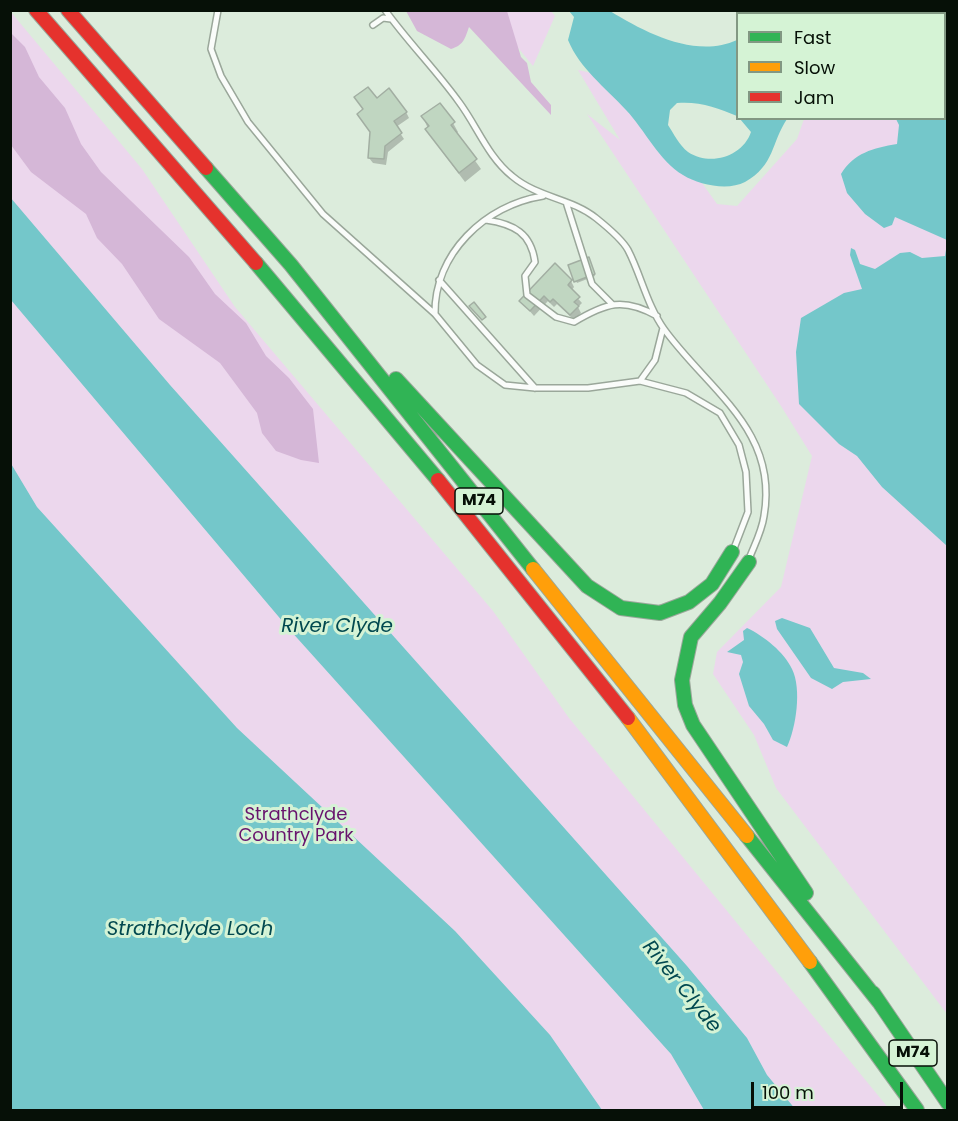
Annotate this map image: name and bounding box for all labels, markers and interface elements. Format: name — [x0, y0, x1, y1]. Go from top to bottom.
legend — [736, 12, 946, 120]
text: Fast — [794, 25, 831, 50]
text: Slow — [794, 55, 835, 80]
text: Jam — [794, 85, 834, 110]
road number: M74 — [455, 488, 503, 514]
water label: River Clyde — [281, 615, 393, 639]
park label: Strathclyde Country Park — [238, 804, 354, 846]
water label: Strathclyde Loch — [107, 918, 273, 942]
water label: River Clyde — [637, 936, 725, 1038]
road number: M74 — [889, 1040, 937, 1066]
scale bar — [754, 1070, 906, 1108]
text: 100 m — [762, 1080, 814, 1105]

